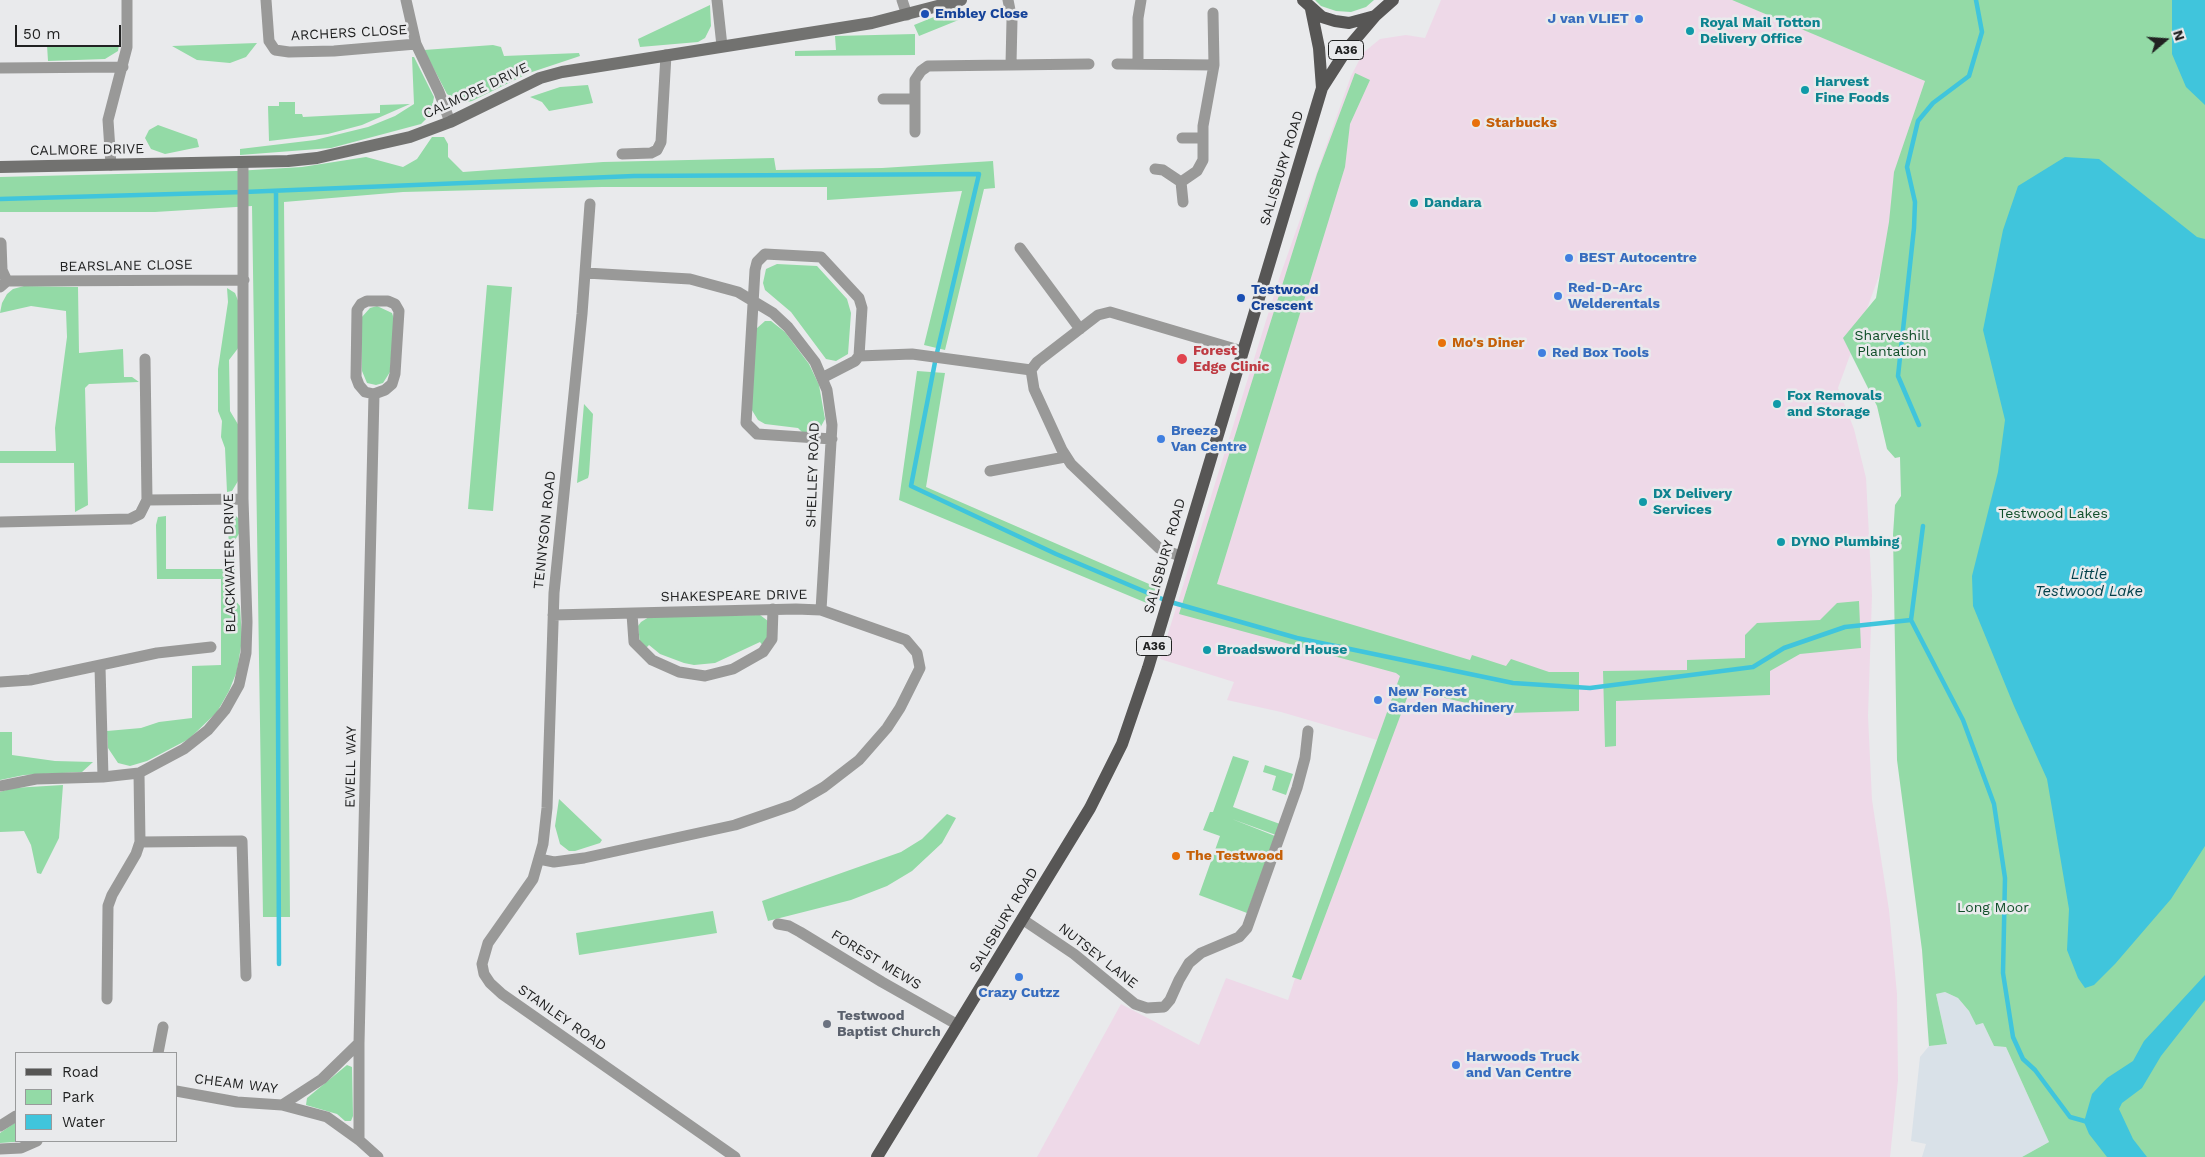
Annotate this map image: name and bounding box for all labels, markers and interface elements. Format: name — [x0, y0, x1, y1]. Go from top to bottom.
place label: Embley Close — [935, 6, 1028, 22]
marker: Embley Close — [919, 8, 931, 20]
place label: J van VLIET — [1547, 11, 1629, 27]
marker: J van VLIET — [1633, 13, 1645, 25]
scale bar — [18, 15, 124, 47]
place label: Royal Mail Totton Delivery Office — [1700, 15, 1820, 48]
north arrow — [2140, 15, 2190, 65]
street label: ARCHERS CLOSE — [290, 22, 408, 44]
text: 50 m — [23, 25, 60, 43]
marker: Royal Mail Totton Delivery Office — [1684, 25, 1696, 37]
text: N — [2170, 28, 2188, 43]
road number: A36 — [1328, 40, 1364, 60]
street label: CALMORE DRIVE — [421, 59, 531, 123]
place label: Harvest Fine Foods — [1815, 74, 1889, 106]
marker: Harvest Fine Foods — [1799, 84, 1811, 96]
street label: SALISBURY ROAD — [1257, 109, 1307, 227]
place label: Starbucks — [1486, 115, 1557, 131]
marker: Starbucks — [1470, 117, 1482, 129]
street label: CALMORE DRIVE — [30, 141, 144, 159]
place label: Dandara — [1424, 195, 1482, 211]
marker: Dandara — [1408, 197, 1420, 209]
place label: BEST Autocentre — [1579, 250, 1697, 266]
marker: BEST Autocentre — [1563, 252, 1575, 264]
street label: BEARSLANE CLOSE — [59, 256, 193, 276]
place label: Red-D-Arc Welderentals — [1568, 280, 1660, 312]
place label: Testwood Crescent — [1251, 282, 1319, 314]
marker: Red-D-Arc Welderentals — [1552, 290, 1564, 302]
marker: Testwood Crescent — [1235, 292, 1247, 304]
park label: Sharveshill Plantation — [1855, 328, 1929, 361]
place label: Mo's Diner — [1452, 335, 1525, 351]
marker: Mo's Diner — [1436, 337, 1448, 349]
place label: Forest Edge Clinic — [1193, 343, 1269, 376]
place label: Red Box Tools — [1552, 345, 1649, 361]
marker: Red Box Tools — [1536, 347, 1548, 359]
marker: Forest Edge Clinic — [1175, 352, 1189, 366]
place label: Fox Removals and Storage — [1787, 388, 1882, 421]
marker: Fox Removals and Storage — [1771, 398, 1783, 410]
street label: SHELLEY ROAD — [803, 422, 823, 528]
place label: Breeze Van Centre — [1171, 423, 1247, 456]
marker: Breeze Van Centre — [1155, 433, 1167, 445]
street label: TENNYSON ROAD — [530, 470, 560, 590]
place label: DX Delivery Services — [1653, 486, 1732, 518]
street label: BLACKWATER DRIVE — [220, 493, 240, 633]
street label: SALISBURY ROAD — [1141, 496, 1189, 616]
marker: DX Delivery Services — [1637, 496, 1649, 508]
park label: Testwood Lakes — [1998, 506, 2108, 522]
place label: DYNO Plumbing — [1791, 534, 1899, 550]
marker: DYNO Plumbing — [1775, 536, 1787, 548]
water label: Little Testwood Lake — [2035, 566, 2143, 601]
street label: SHAKESPEARE DRIVE — [660, 586, 808, 606]
road number: A36 — [1136, 636, 1172, 656]
place label: Broadsword House — [1217, 642, 1347, 658]
marker: Broadsword House — [1201, 644, 1213, 656]
place label: New Forest Garden Machinery — [1388, 684, 1514, 716]
marker: New Forest Garden Machinery — [1372, 694, 1384, 706]
street label: EWELL WAY — [342, 726, 360, 808]
place label: The Testwood — [1186, 848, 1283, 864]
marker: The Testwood — [1170, 850, 1182, 862]
street label: SALISBURY ROAD — [966, 865, 1042, 975]
park label: Long Moor — [1957, 900, 2029, 916]
street label: NUTSEY LANE — [1055, 920, 1141, 992]
street label: FOREST MEWS — [828, 927, 924, 993]
marker: Crazy Cutzz — [1013, 971, 1025, 983]
street label: STANLEY ROAD — [515, 981, 609, 1055]
place label: Crazy Cutzz — [978, 985, 1060, 1001]
place label: Testwood Baptist Church — [837, 1008, 941, 1040]
marker: Testwood Baptist Church — [821, 1018, 833, 1030]
place label: Harwoods Truck and Van Centre — [1466, 1049, 1579, 1082]
legend — [15, 1052, 178, 1142]
marker: Harwoods Truck and Van Centre — [1450, 1059, 1462, 1071]
text: Road — [62, 1063, 99, 1081]
street label: CHEAM WAY — [193, 1071, 279, 1097]
text: Park — [62, 1088, 94, 1106]
text: Water — [62, 1113, 105, 1131]

